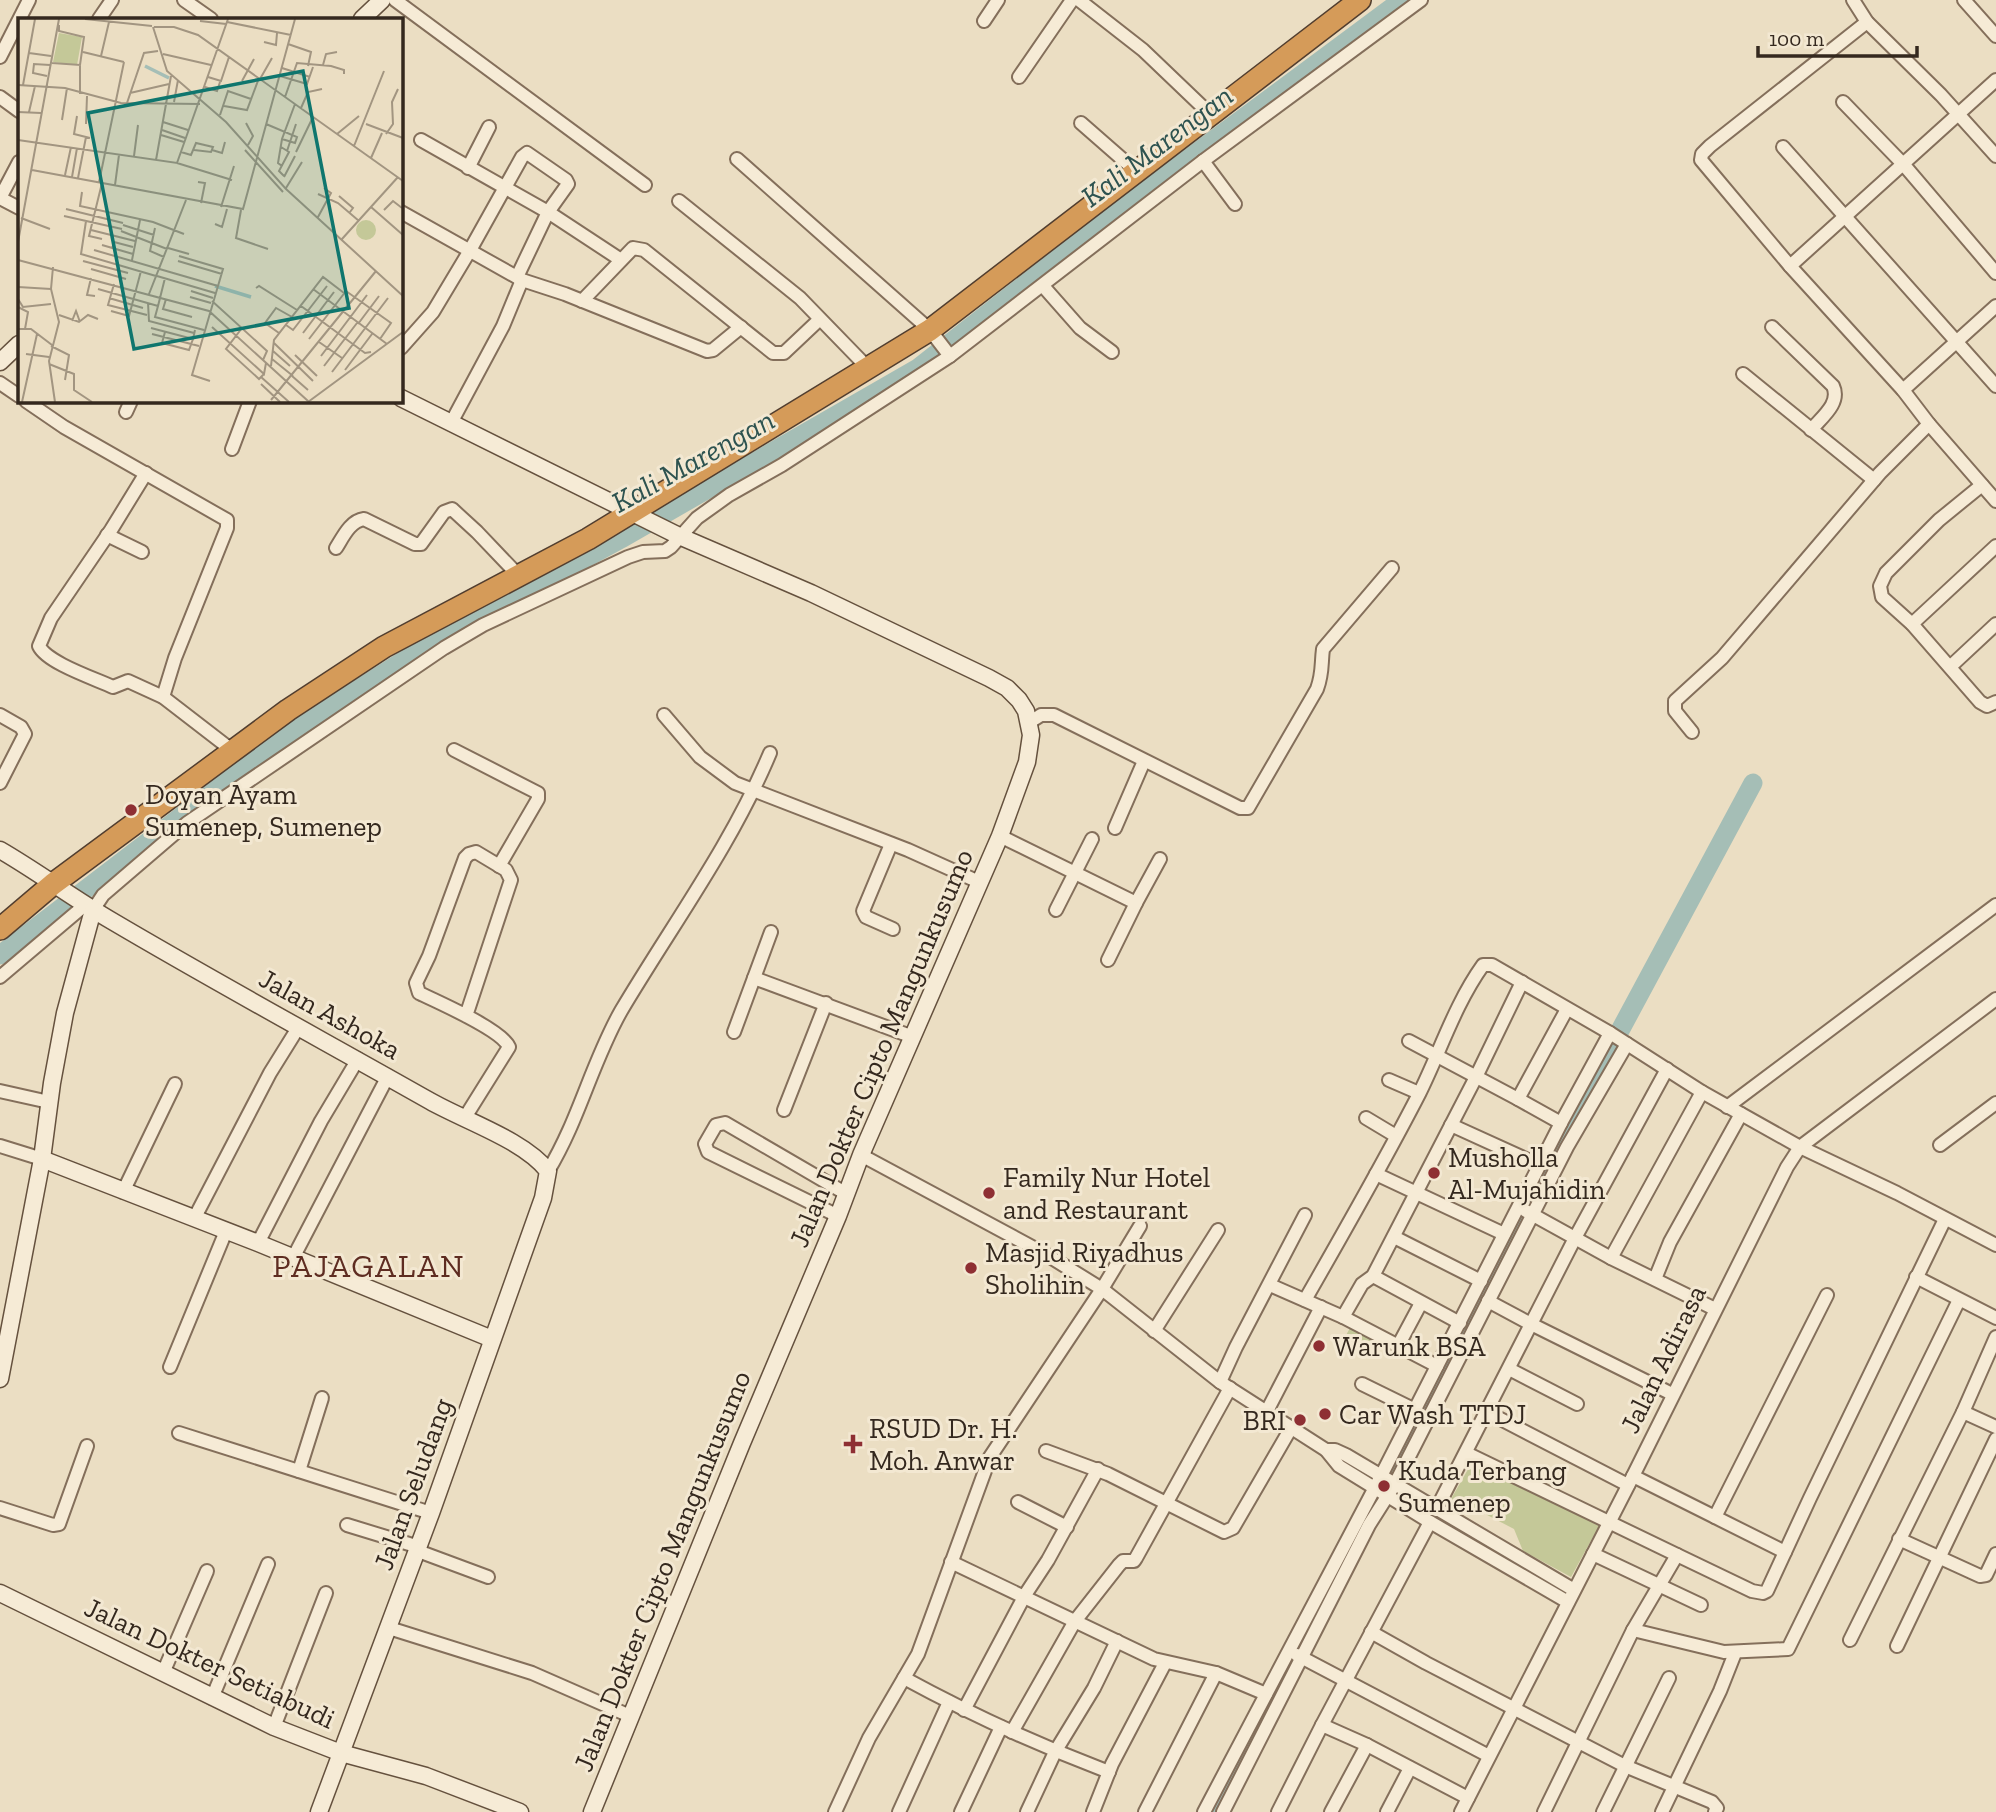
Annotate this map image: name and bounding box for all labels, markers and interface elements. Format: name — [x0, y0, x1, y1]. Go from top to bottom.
scale bar — [1758, 14, 1917, 58]
inset map — [18, 18, 402, 402]
text: 100 m — [1769, 26, 1824, 51]
water label: Kali Marengan — [1074, 77, 1240, 215]
water label: Kali Marengan — [606, 402, 780, 520]
place label: Doyan Ayam Sumenep, Sumenep — [145, 778, 382, 843]
marker: Doyan Ayam Sumenep, Sumenep — [123, 802, 139, 818]
street label: Jalan Dokter Cipto Mangunkusumo — [782, 844, 980, 1252]
street label: Jalan Ashoka — [254, 962, 407, 1067]
place label: Musholla Al-Mujahidin — [1448, 1141, 1605, 1206]
place label: Family Nur Hotel and Restaurant — [1003, 1161, 1210, 1226]
marker: Musholla Al-Mujahidin — [1426, 1165, 1442, 1181]
marker: Family Nur Hotel and Restaurant — [981, 1185, 997, 1201]
place label: Masjid Riyadhus Sholihin — [985, 1236, 1183, 1301]
district label: PAJAGALAN — [272, 1247, 466, 1285]
marker: Masjid Riyadhus Sholihin — [963, 1260, 979, 1276]
street label: Jalan Adirasa — [1613, 1279, 1713, 1438]
place label: Warunk BSA — [1333, 1330, 1486, 1363]
marker: Warunk BSA — [1311, 1338, 1327, 1354]
street label: Jalan Dokter Cipto Mangunkusumo — [566, 1366, 758, 1776]
street label: Jalan Seludang — [367, 1394, 459, 1574]
place label: Car Wash TTDJ — [1339, 1398, 1526, 1431]
place label: BRI — [1243, 1404, 1286, 1437]
marker: Car Wash TTDJ — [1317, 1406, 1333, 1422]
place label: RSUD Dr. H. Moh. Anwar — [869, 1412, 1017, 1477]
marker: BRI — [1292, 1412, 1308, 1428]
marker: RSUD Dr. H. Moh. Anwar — [843, 1434, 863, 1454]
place label: Kuda Terbang Sumenep — [1398, 1454, 1567, 1519]
marker: Kuda Terbang Sumenep — [1376, 1478, 1392, 1494]
street label: Jalan Dokter Setiabudi — [80, 1590, 341, 1736]

